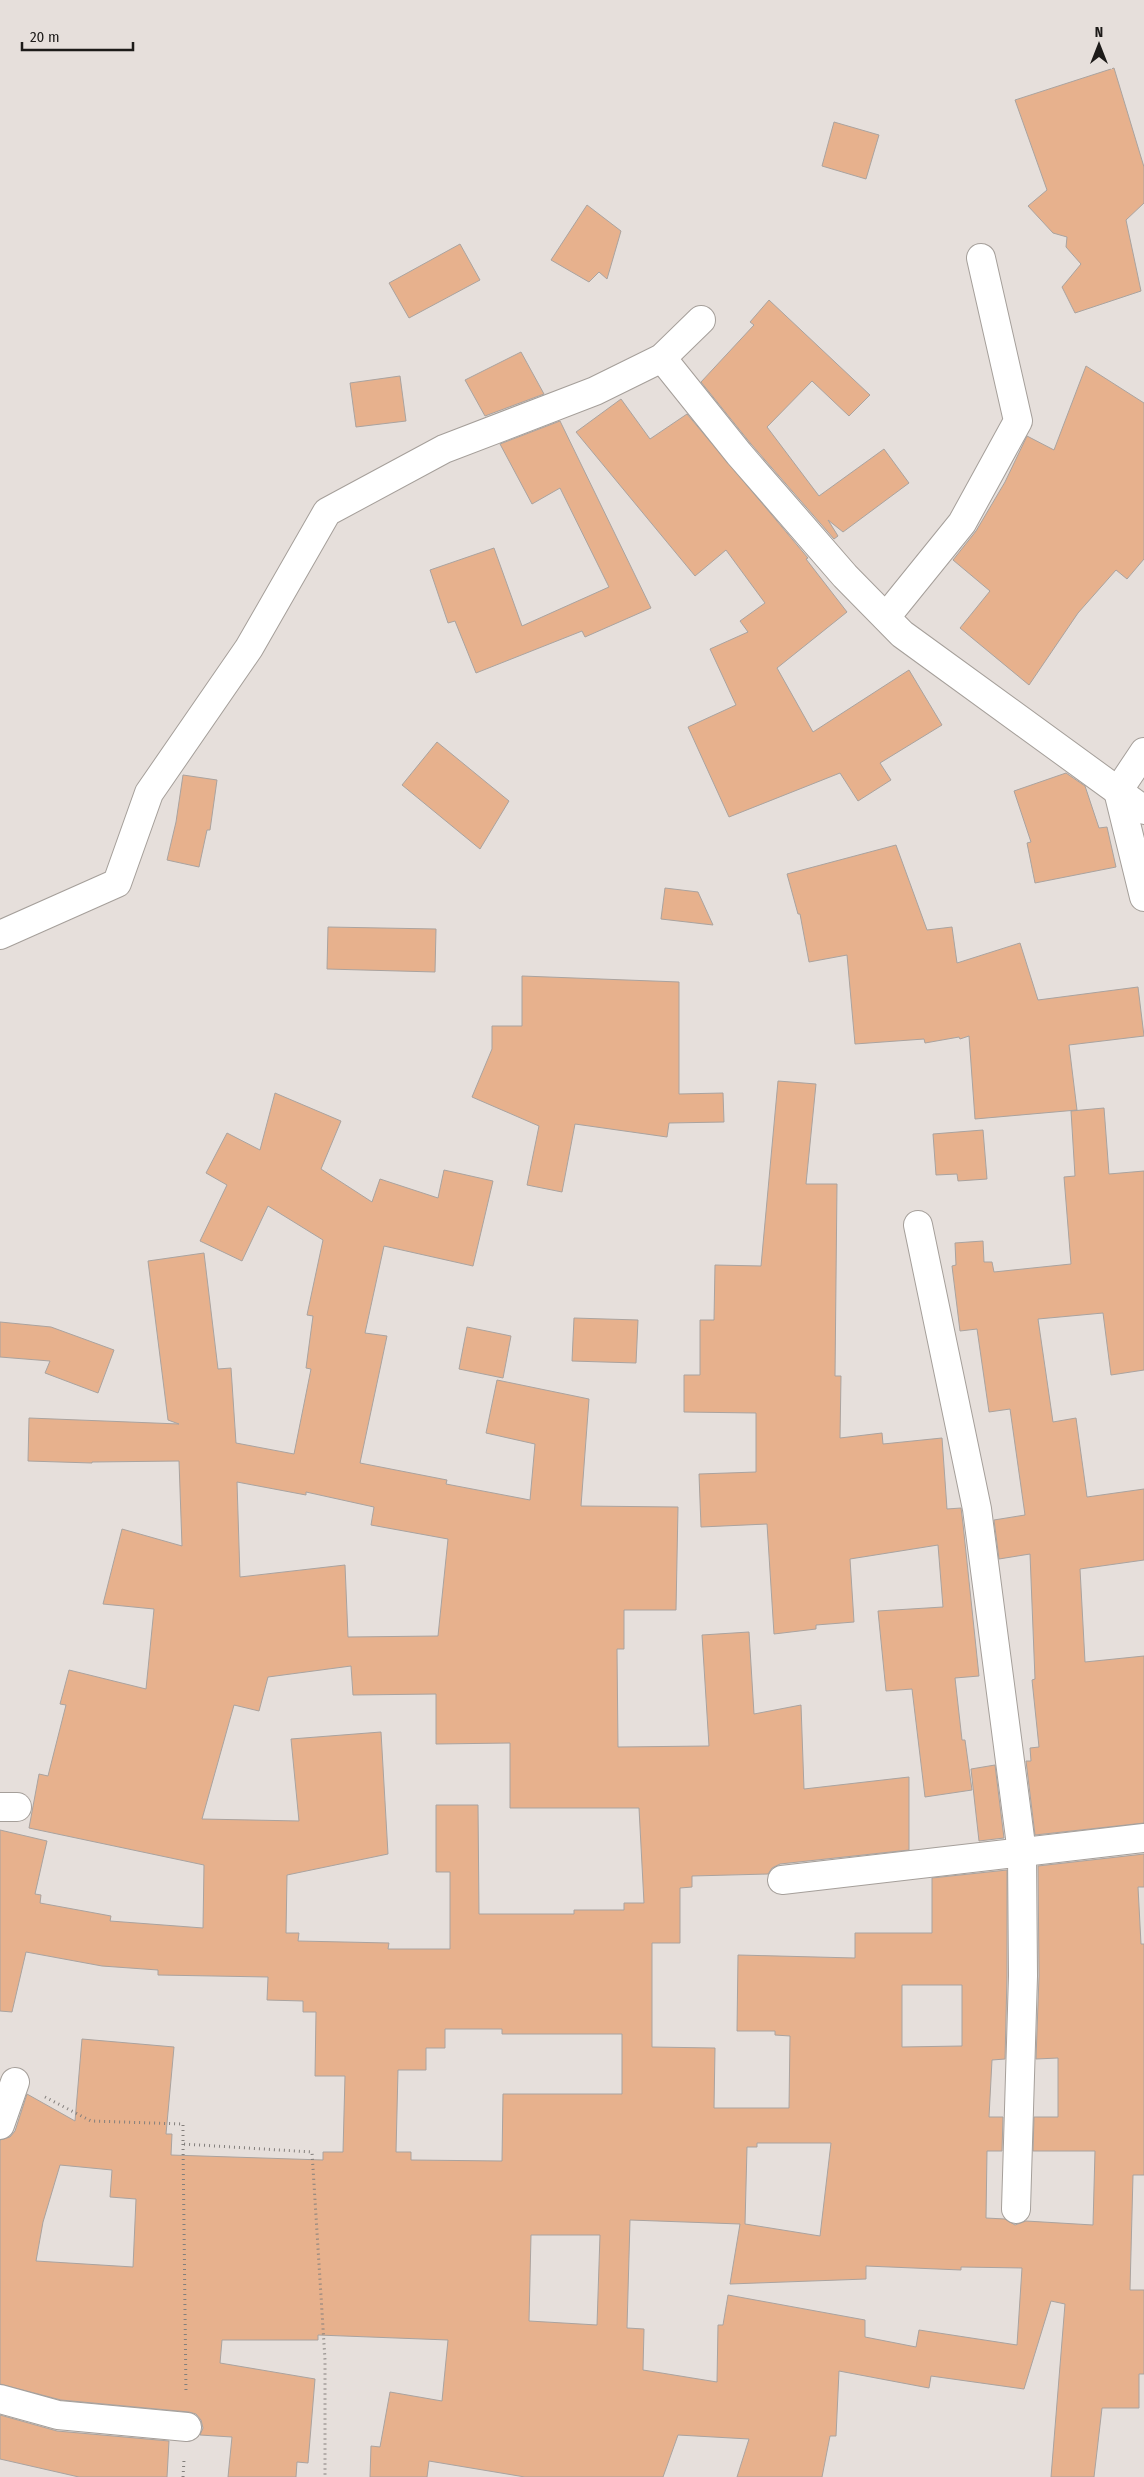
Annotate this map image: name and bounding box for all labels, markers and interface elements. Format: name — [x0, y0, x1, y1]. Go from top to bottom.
scale bar — [22, 20, 134, 52]
north arrow — [1074, 20, 1124, 70]
text: N — [1095, 24, 1103, 41]
text: 20 m — [30, 28, 60, 46]

